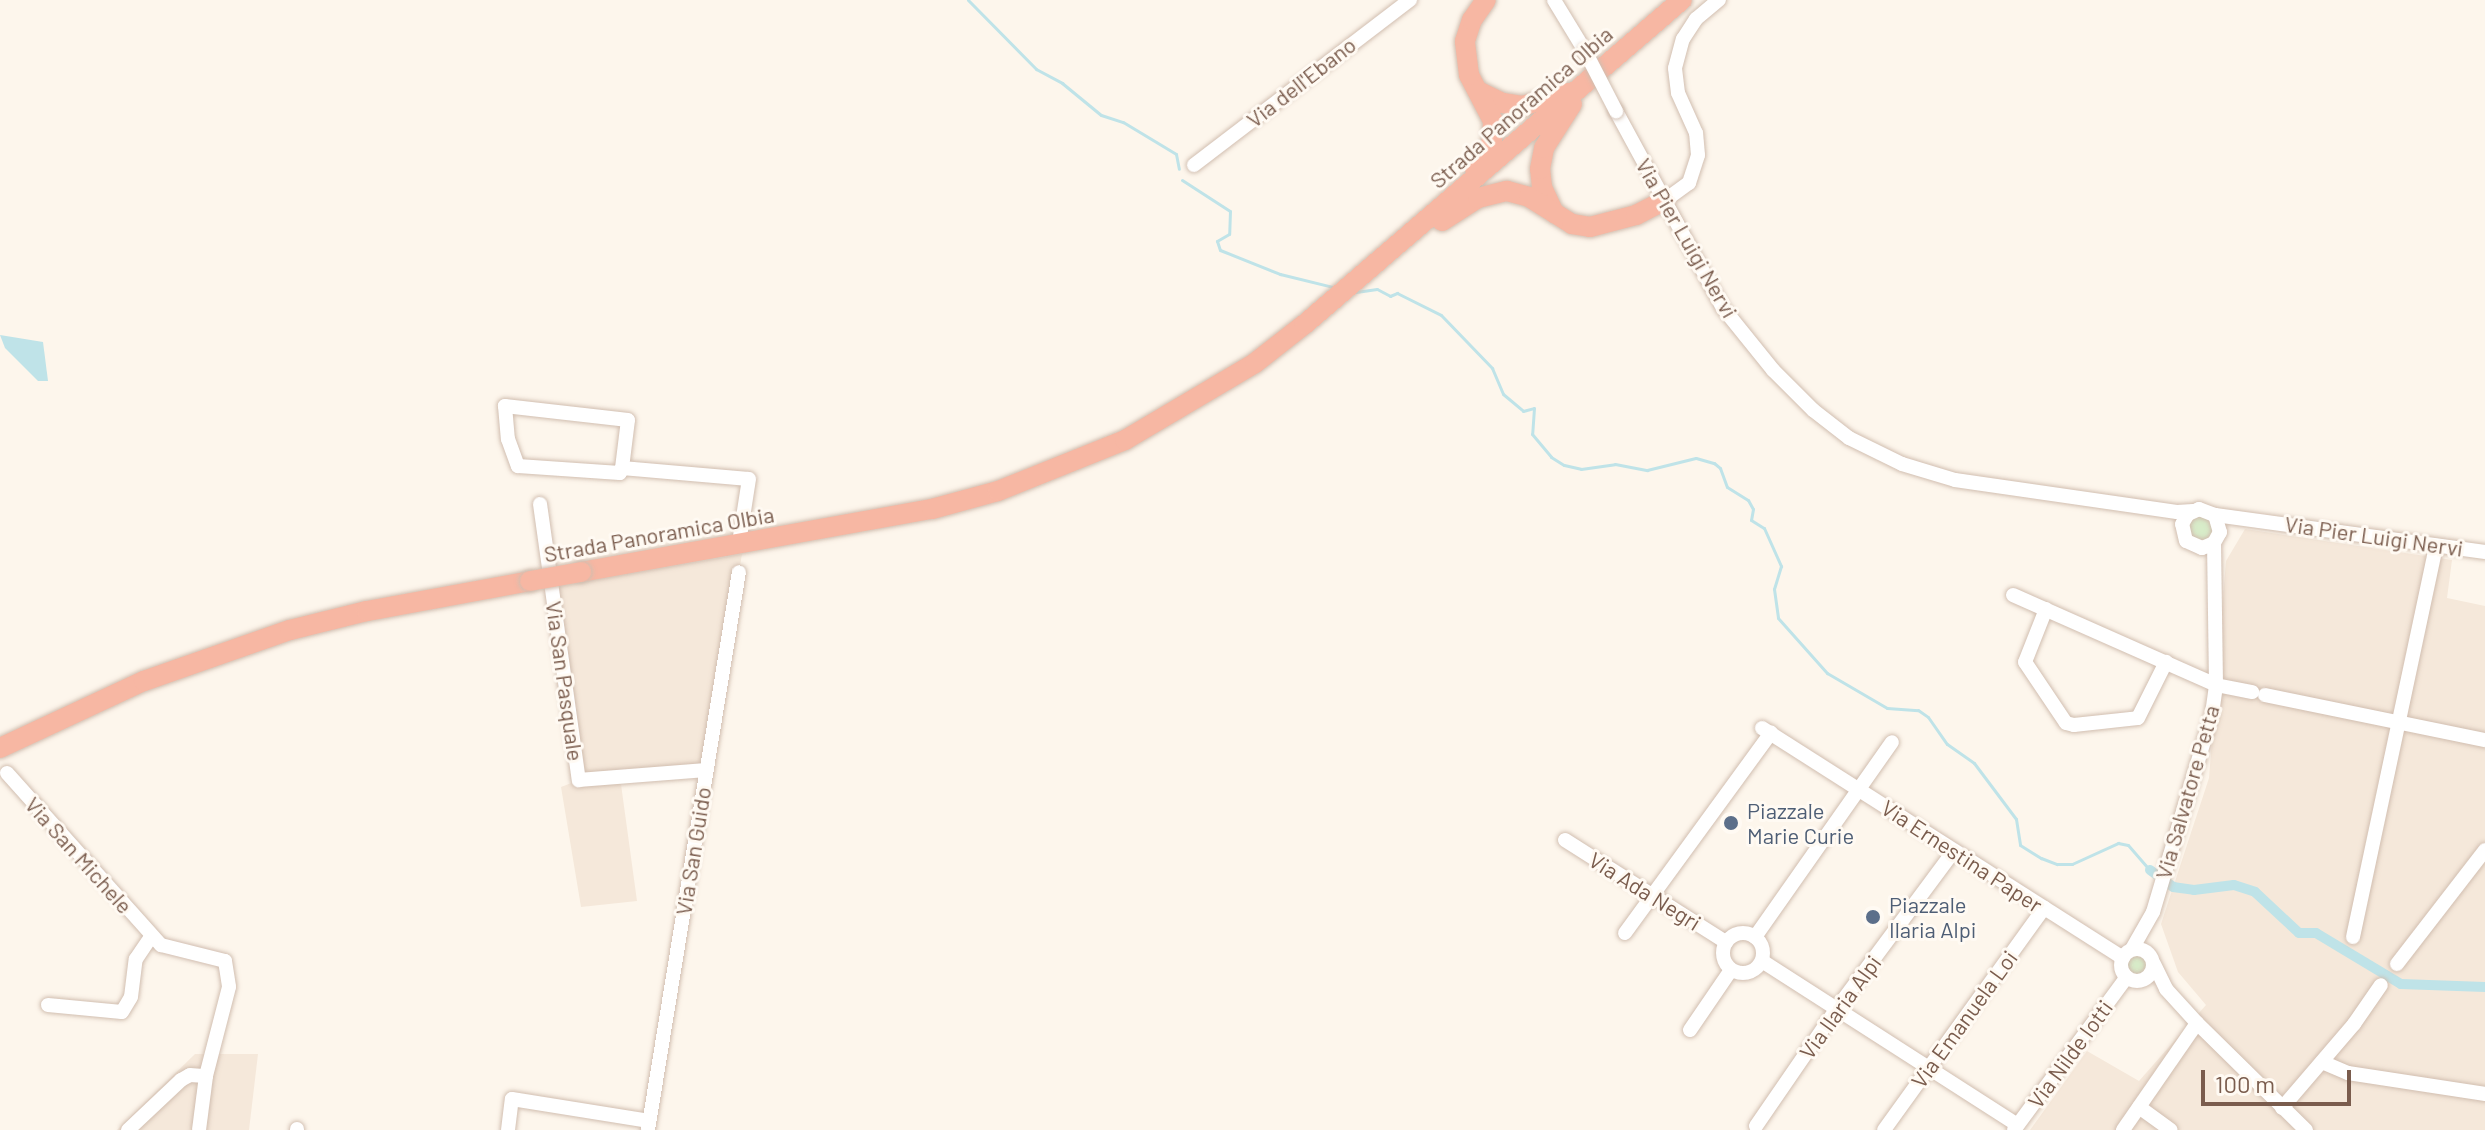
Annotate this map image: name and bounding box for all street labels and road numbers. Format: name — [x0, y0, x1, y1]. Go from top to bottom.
street label: Strada Panoramica Olbia — [1424, 20, 1618, 194]
street label: Via dell'Ebano — [1241, 31, 1361, 133]
street label: Via Pier Luigi Nervi — [1631, 153, 1743, 323]
street label: Strada Panoramica Olbia — [542, 501, 776, 567]
street label: Via Pier Luigi Nervi — [2283, 510, 2465, 562]
street label: Via San Pasquale — [541, 599, 589, 763]
street label: Via Salvatore Petta — [2150, 702, 2224, 882]
street label: Via San Guido — [670, 785, 716, 917]
street label: Via San Michele — [20, 791, 138, 919]
street label: Via Ernestina Paper — [1877, 794, 2047, 918]
street label: Via Ada Negri — [1584, 846, 1706, 936]
street label: Via Emanuela Loi — [1905, 945, 2023, 1093]
street label: Via Ilaria Alpi — [1794, 950, 1886, 1064]
street label: Via Nilde Iotti — [2022, 995, 2118, 1113]

